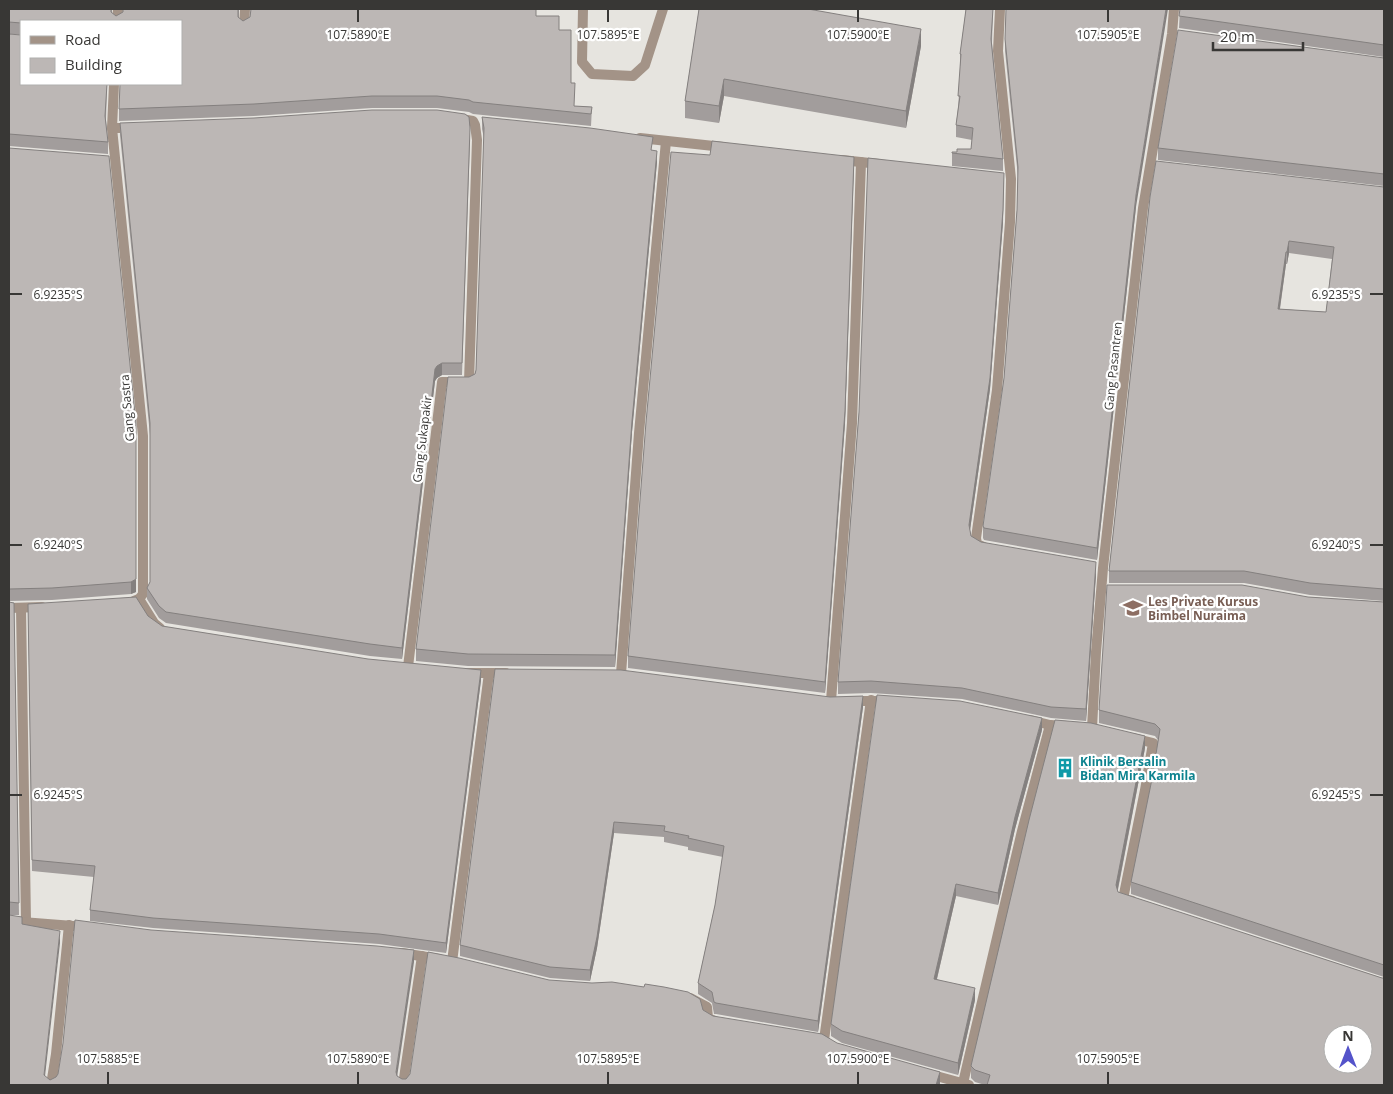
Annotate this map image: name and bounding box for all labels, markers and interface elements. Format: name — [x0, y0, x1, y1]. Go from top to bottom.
legend — [20, 20, 182, 85]
scale bar — [1213, 20, 1303, 52]
text: 107.5890°E — [327, 26, 390, 43]
text: 107.5895°E — [577, 26, 640, 43]
text: 107.5900°E — [827, 26, 890, 43]
text: 107.5905°E — [1077, 26, 1140, 43]
text: 20 m — [1220, 26, 1255, 46]
text: Road — [65, 29, 101, 49]
text: Building — [65, 54, 122, 74]
text: 6.9235°S — [33, 286, 83, 303]
text: 6.9235°S — [1311, 286, 1361, 303]
street label: Gang Pasantren — [1100, 321, 1126, 411]
street label: Gang Sastra — [116, 374, 138, 442]
street label: Gang Sukapakir — [408, 394, 436, 483]
text: 6.9240°S — [33, 536, 83, 553]
text: 6.9240°S — [1311, 536, 1361, 553]
place label: Les Private Kursus Bimbel Nuraima — [1148, 593, 1258, 624]
school or university icon: Les Private Kursus Bimbel Nuraima — [1122, 597, 1144, 619]
place label: Klinik Bersalin Bidan Mira Karmila — [1080, 753, 1195, 784]
building icon: Klinik Bersalin Bidan Mira Karmila — [1054, 757, 1076, 779]
text: 6.9245°S — [33, 786, 83, 803]
text: 6.9245°S — [1311, 786, 1361, 803]
north arrow — [1323, 1024, 1373, 1074]
text: N — [1342, 1026, 1354, 1045]
text: 107.5885°E — [77, 1050, 140, 1067]
text: 107.5890°E — [327, 1050, 390, 1067]
text: 107.5895°E — [577, 1050, 640, 1067]
text: 107.5900°E — [827, 1050, 890, 1067]
text: 107.5905°E — [1077, 1050, 1140, 1067]

